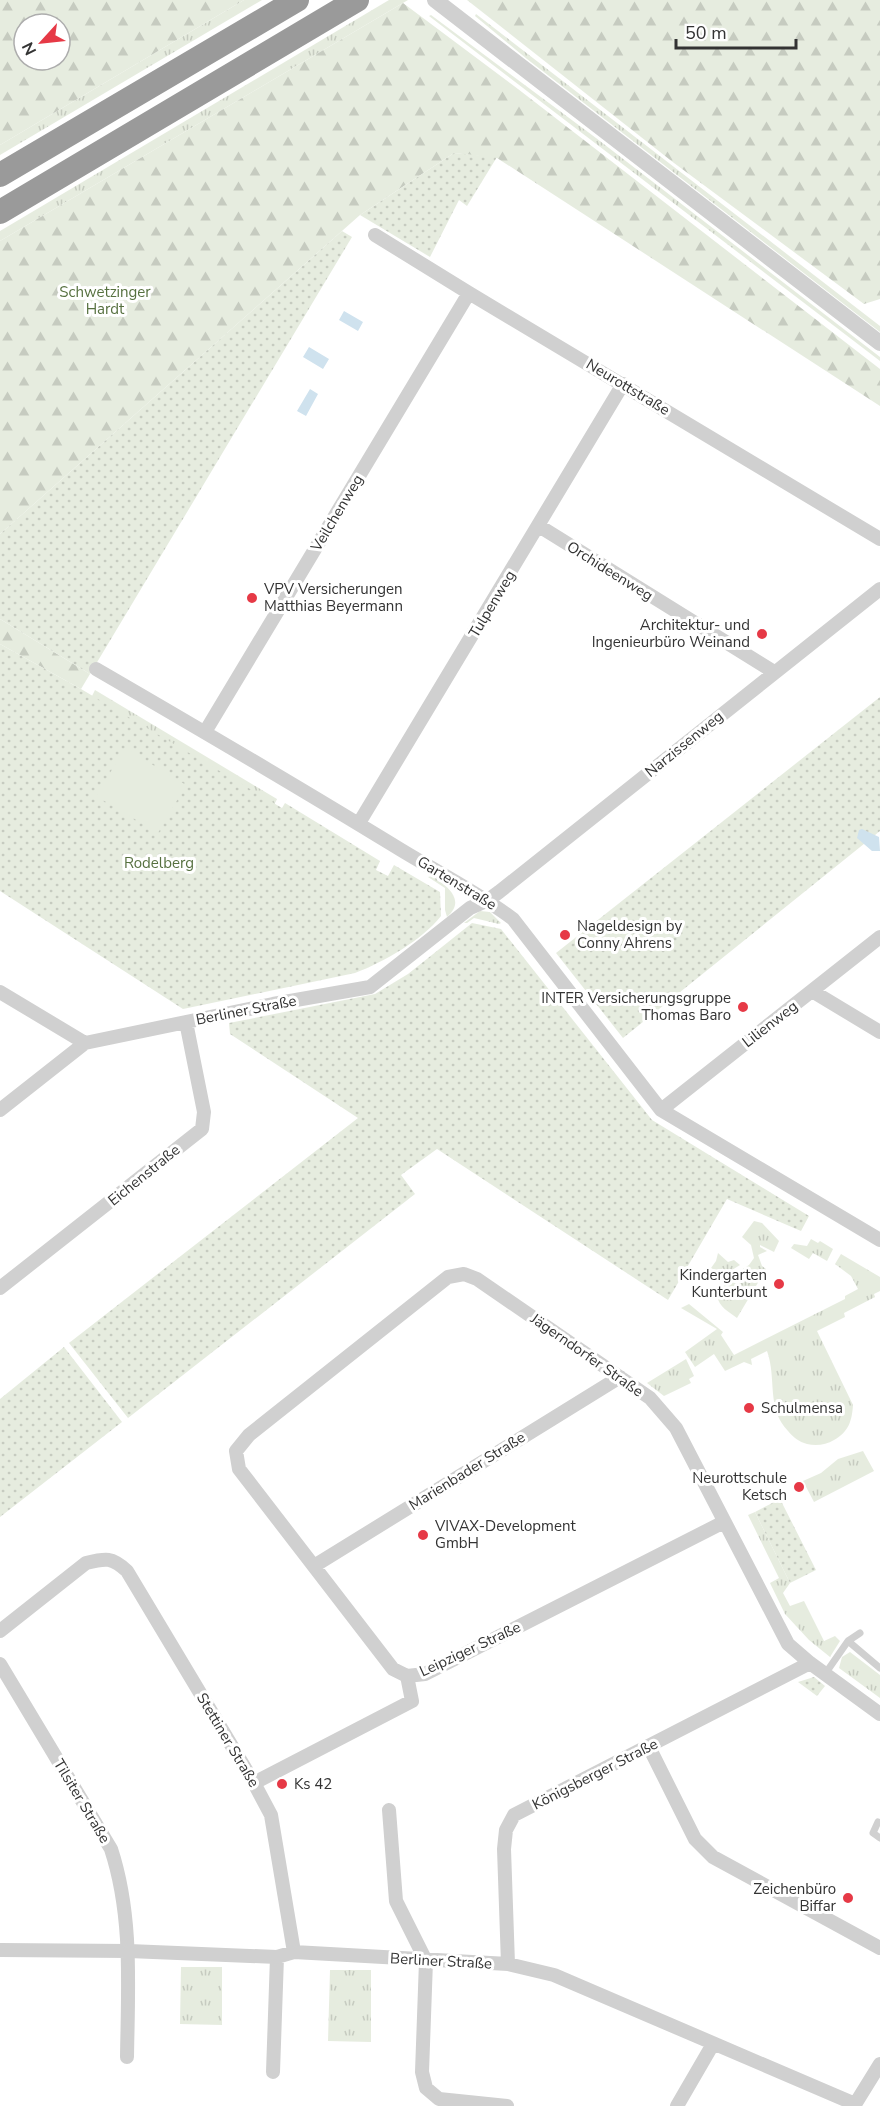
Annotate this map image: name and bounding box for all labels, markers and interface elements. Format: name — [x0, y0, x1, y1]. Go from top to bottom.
north arrow — [12, 12, 72, 72]
scale bar — [676, 12, 796, 50]
text: 50 m — [685, 21, 727, 45]
text: N — [17, 38, 42, 59]
park label: Schwetzinger Hardt — [59, 282, 151, 319]
street label: Neurottstraße — [582, 354, 674, 420]
street label: Veilchenweg — [306, 471, 368, 556]
street label: Orchideenweg — [563, 537, 657, 605]
street label: Tulpenweg — [464, 567, 520, 641]
place label: VPV Versicherungen Matthias Beyermann — [263, 579, 403, 616]
marker: VPV Versicherungen Matthias Beyermann — [245, 591, 259, 605]
place label: Architektur- und Ingenieurbüro Weinand — [592, 615, 750, 652]
marker: Architektur- und Ingenieurbüro Weinand — [755, 627, 769, 641]
street label: Narzissenweg — [641, 706, 727, 782]
street label: Gartenstraße — [414, 851, 500, 915]
park label: Rodelberg — [124, 853, 194, 873]
place label: Nageldesign by Conny Ahrens — [577, 916, 682, 953]
marker: Nageldesign by Conny Ahrens — [558, 928, 572, 942]
place label: INTER Versicherungsgruppe Thomas Baro — [541, 988, 731, 1025]
street label: Berliner Straße — [194, 990, 298, 1030]
street label: Lilienweg — [738, 996, 802, 1052]
marker: INTER Versicherungsgruppe Thomas Baro — [736, 1000, 750, 1014]
street label: Eichenstraße — [104, 1140, 184, 1210]
place label: Kindergarten Kunterbunt — [679, 1265, 768, 1302]
marker: Kindergarten Kunterbunt — [772, 1277, 786, 1291]
street label: Jägerndorfer Straße — [526, 1308, 647, 1401]
place label: Schulmensa — [761, 1398, 843, 1418]
marker: Schulmensa — [742, 1401, 756, 1415]
street label: Marienbader Straße — [405, 1427, 529, 1515]
place label: Neurottschule Ketsch — [692, 1468, 787, 1505]
marker: Neurottschule Ketsch — [792, 1480, 806, 1494]
place label: VIVAX-Development GmbH — [434, 1516, 576, 1553]
marker: VIVAX-Development GmbH — [416, 1528, 430, 1542]
street label: Leipziger Straße — [416, 1617, 524, 1681]
street label: Stettiner Straße — [192, 1689, 264, 1791]
street label: Königsberger Straße — [529, 1734, 661, 1814]
street label: Tilsiter Straße — [49, 1755, 115, 1847]
place label: Ks 42 — [294, 1774, 332, 1794]
marker: Ks 42 — [275, 1777, 289, 1791]
place label: Zeichenbüro Biffar — [753, 1879, 837, 1916]
marker: Zeichenbüro Biffar — [841, 1891, 855, 1905]
street label: Berliner Straße — [390, 1948, 492, 1974]

